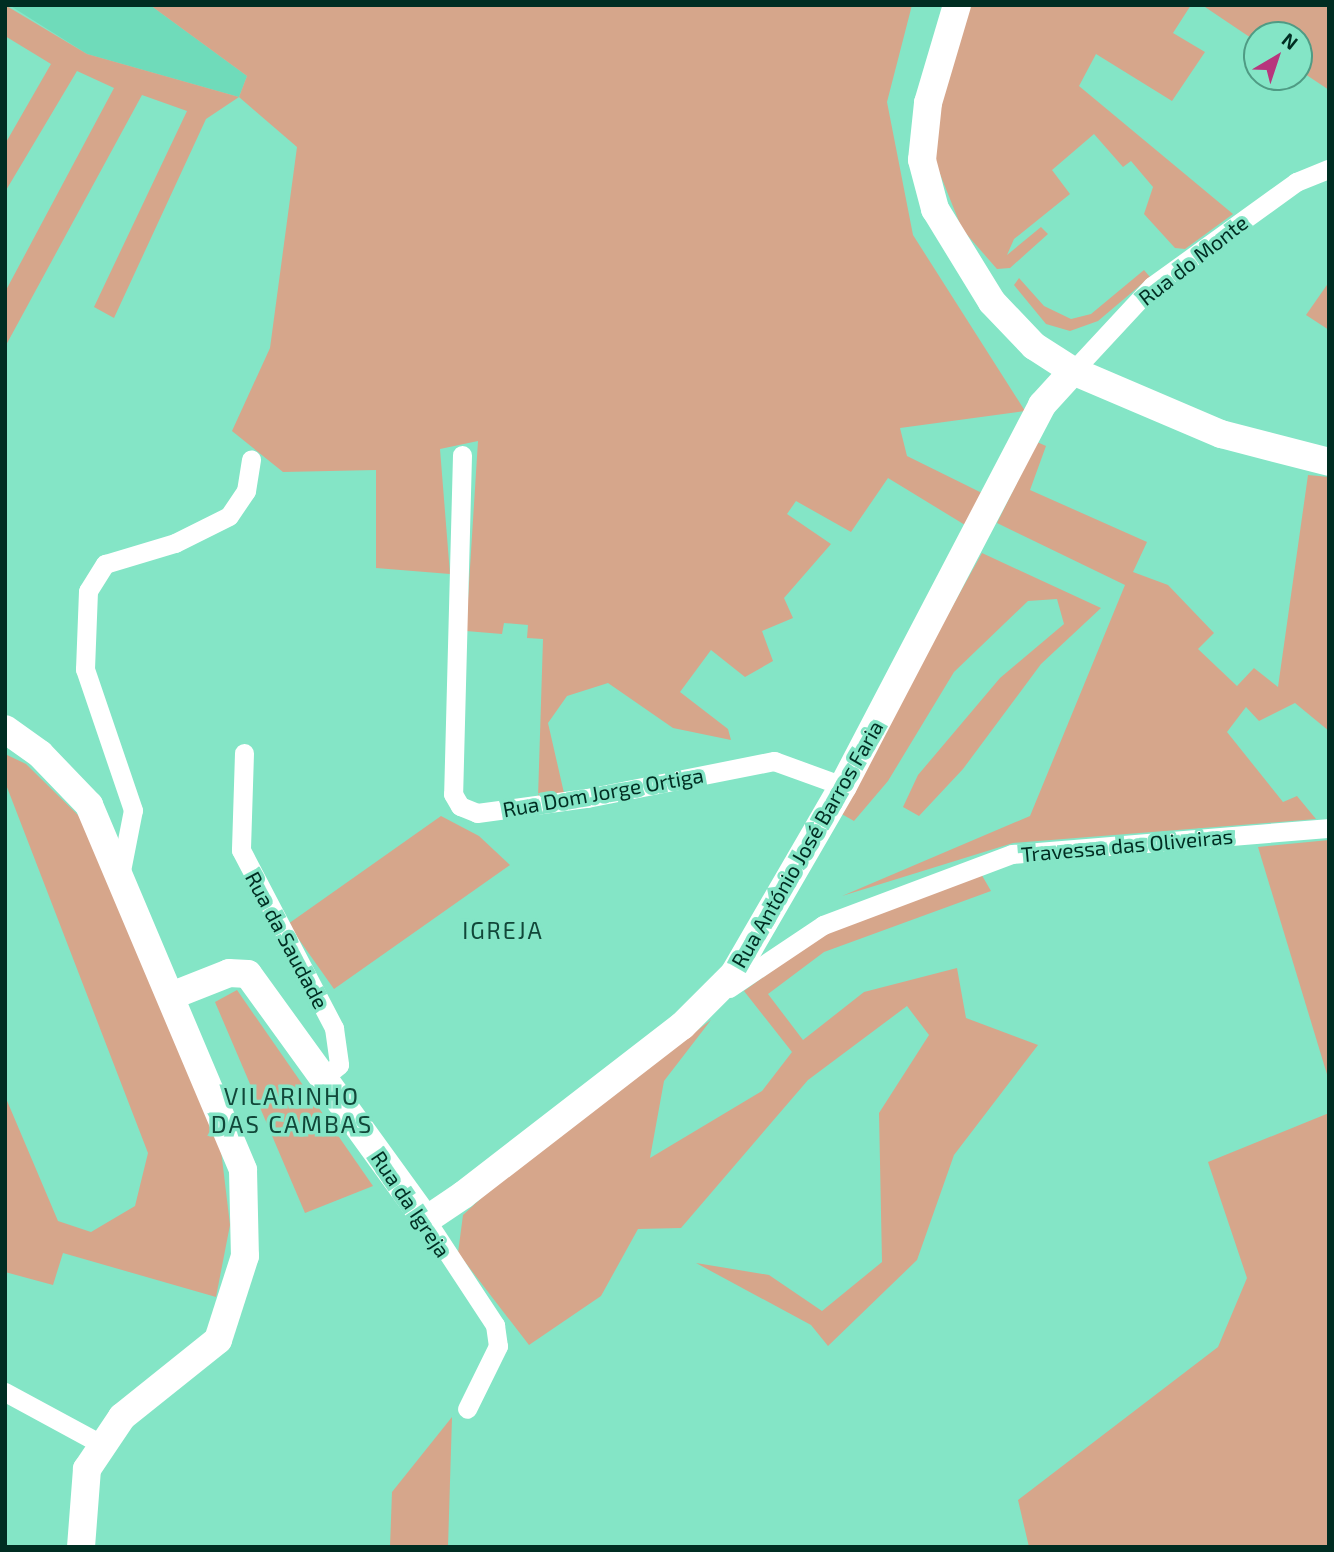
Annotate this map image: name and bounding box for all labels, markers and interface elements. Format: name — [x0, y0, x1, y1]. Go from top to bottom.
north arrow — [1243, 21, 1313, 91]
text: N — [1278, 28, 1303, 54]
street label: Rua do Monte — [1133, 210, 1253, 310]
street label: Rua António José Barros Faria — [726, 716, 888, 972]
street label: Rua Dom Jorge Ortiga — [500, 762, 706, 822]
street label: Travessa das Oliveiras — [1020, 823, 1234, 867]
street label: Rua da Saudade — [240, 867, 334, 1013]
district label: IGREJA — [463, 916, 543, 944]
district label: VILARINHO DAS CAMBAS — [212, 1082, 372, 1138]
street label: Rua da Igreja — [366, 1146, 456, 1262]

